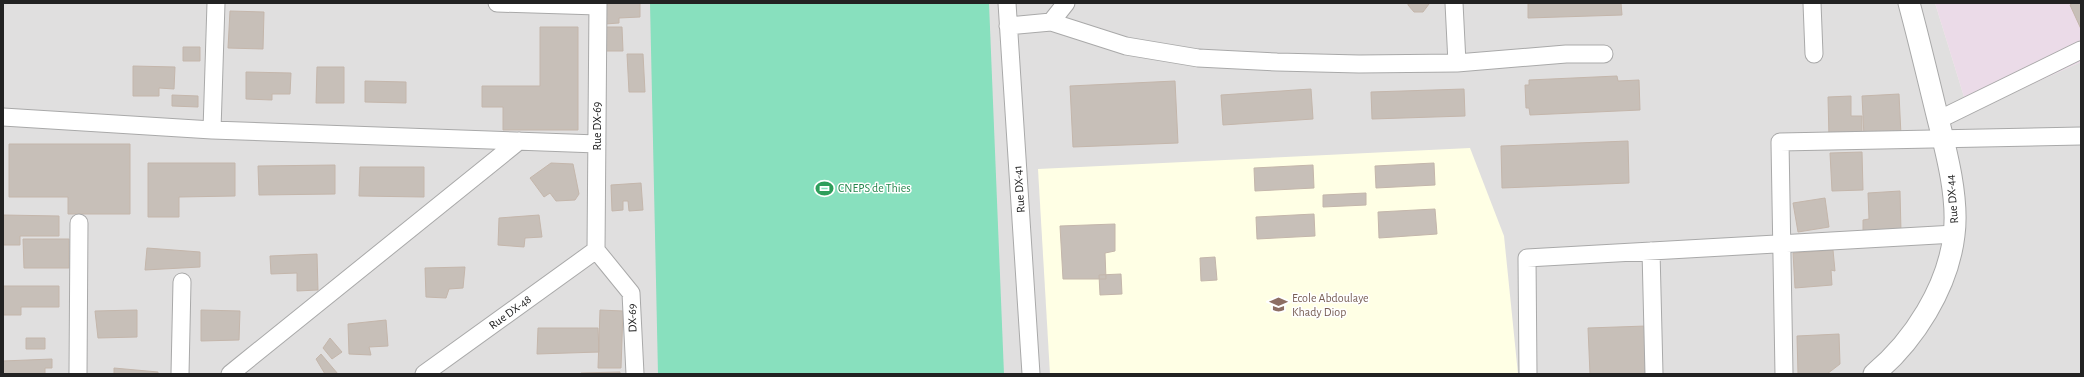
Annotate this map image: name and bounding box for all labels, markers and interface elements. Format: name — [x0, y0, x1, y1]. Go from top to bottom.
street label: Rue DX-69 — [591, 101, 603, 150]
street label: Rue DX-41 — [1011, 165, 1027, 213]
street label: Rue DX-44 — [1944, 174, 1960, 224]
sports icon: CNEPS de Thies — [815, 178, 835, 198]
place label: CNEPS de Thies — [838, 182, 911, 194]
place label: Ecole Abdoulaye Khady Diop — [1292, 292, 1369, 319]
street label: Rue DX-48 — [487, 293, 534, 331]
school or university icon: Ecole Abdoulaye Khady Diop — [1269, 295, 1289, 315]
street label: DX-69 — [625, 303, 639, 333]

